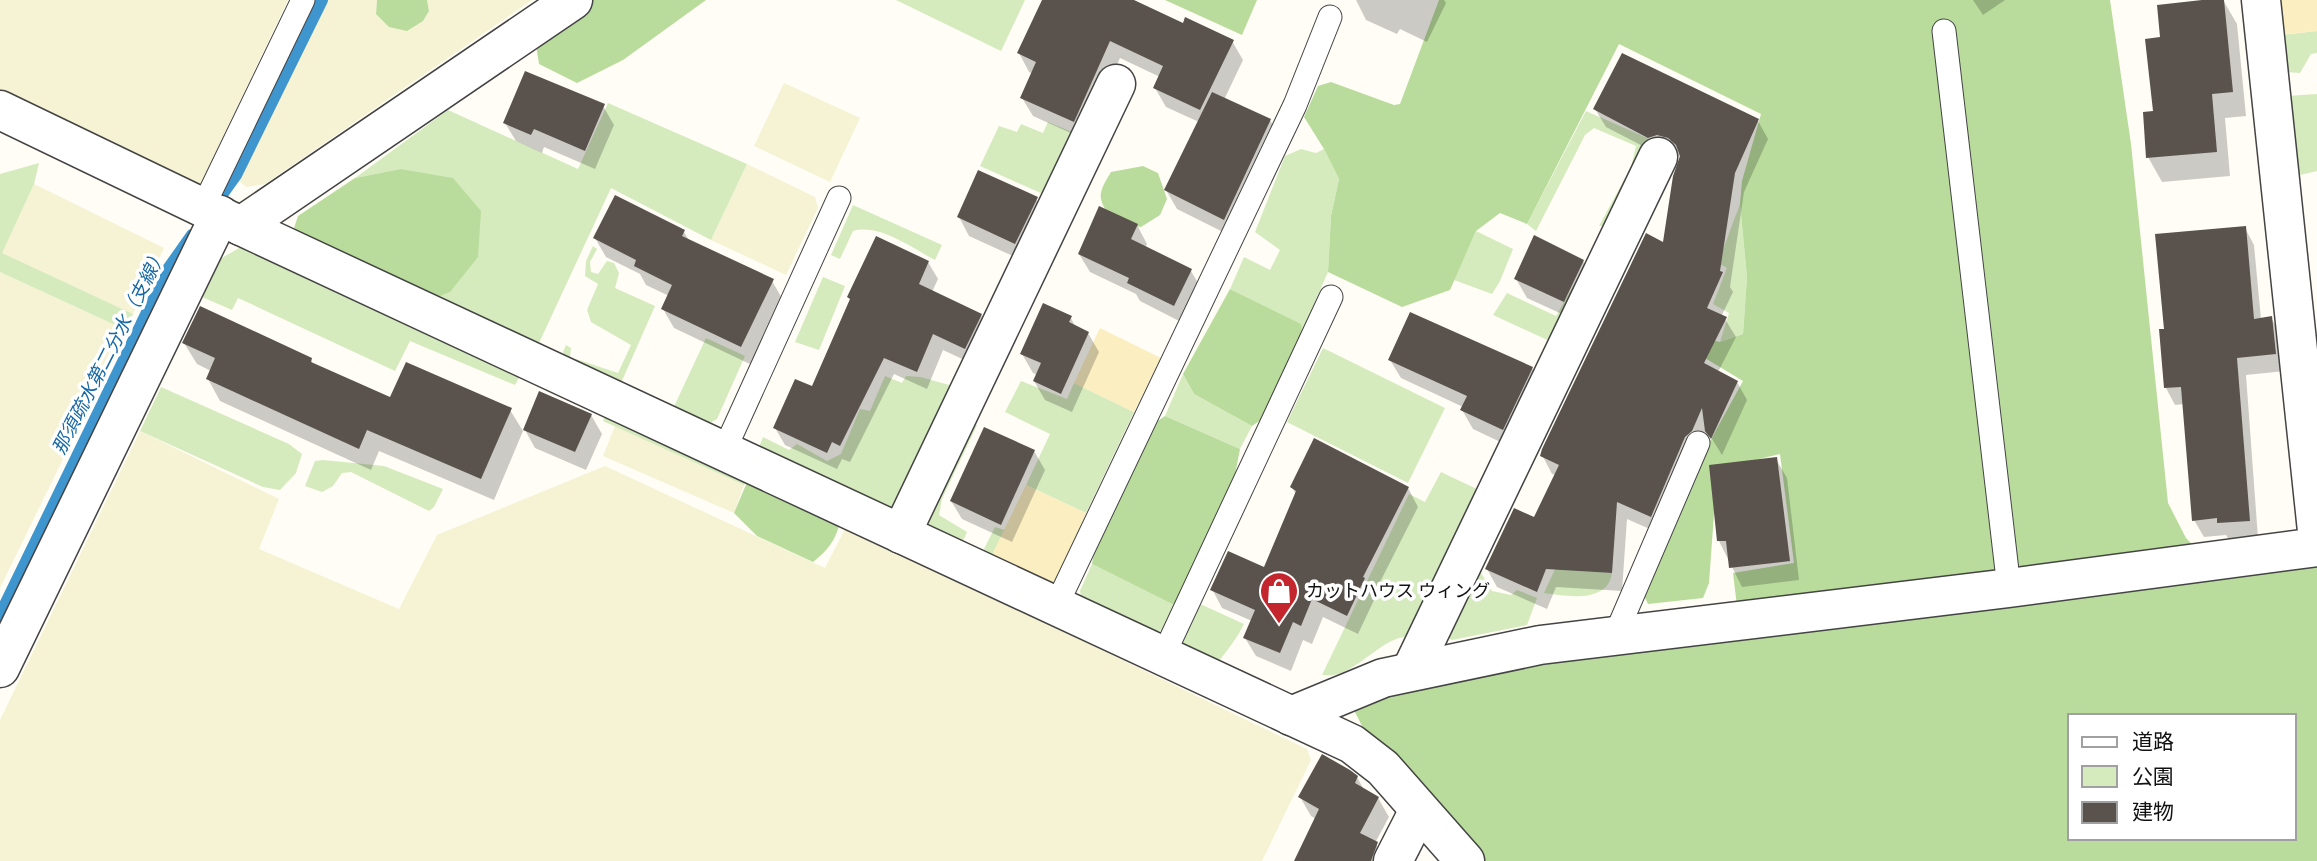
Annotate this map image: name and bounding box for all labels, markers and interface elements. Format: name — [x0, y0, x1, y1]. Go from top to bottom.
water label: 那須疏水第二分水（支線） — [47, 244, 171, 458]
shop icon: カットハウス ウィング — [1258, 570, 1300, 625]
place label: カットハウス ウィング — [1306, 579, 1490, 602]
legend — [2068, 714, 2296, 840]
text: 道路 — [2132, 727, 2174, 755]
text: 公園 — [2132, 762, 2174, 790]
text: 建物 — [2132, 797, 2174, 825]

